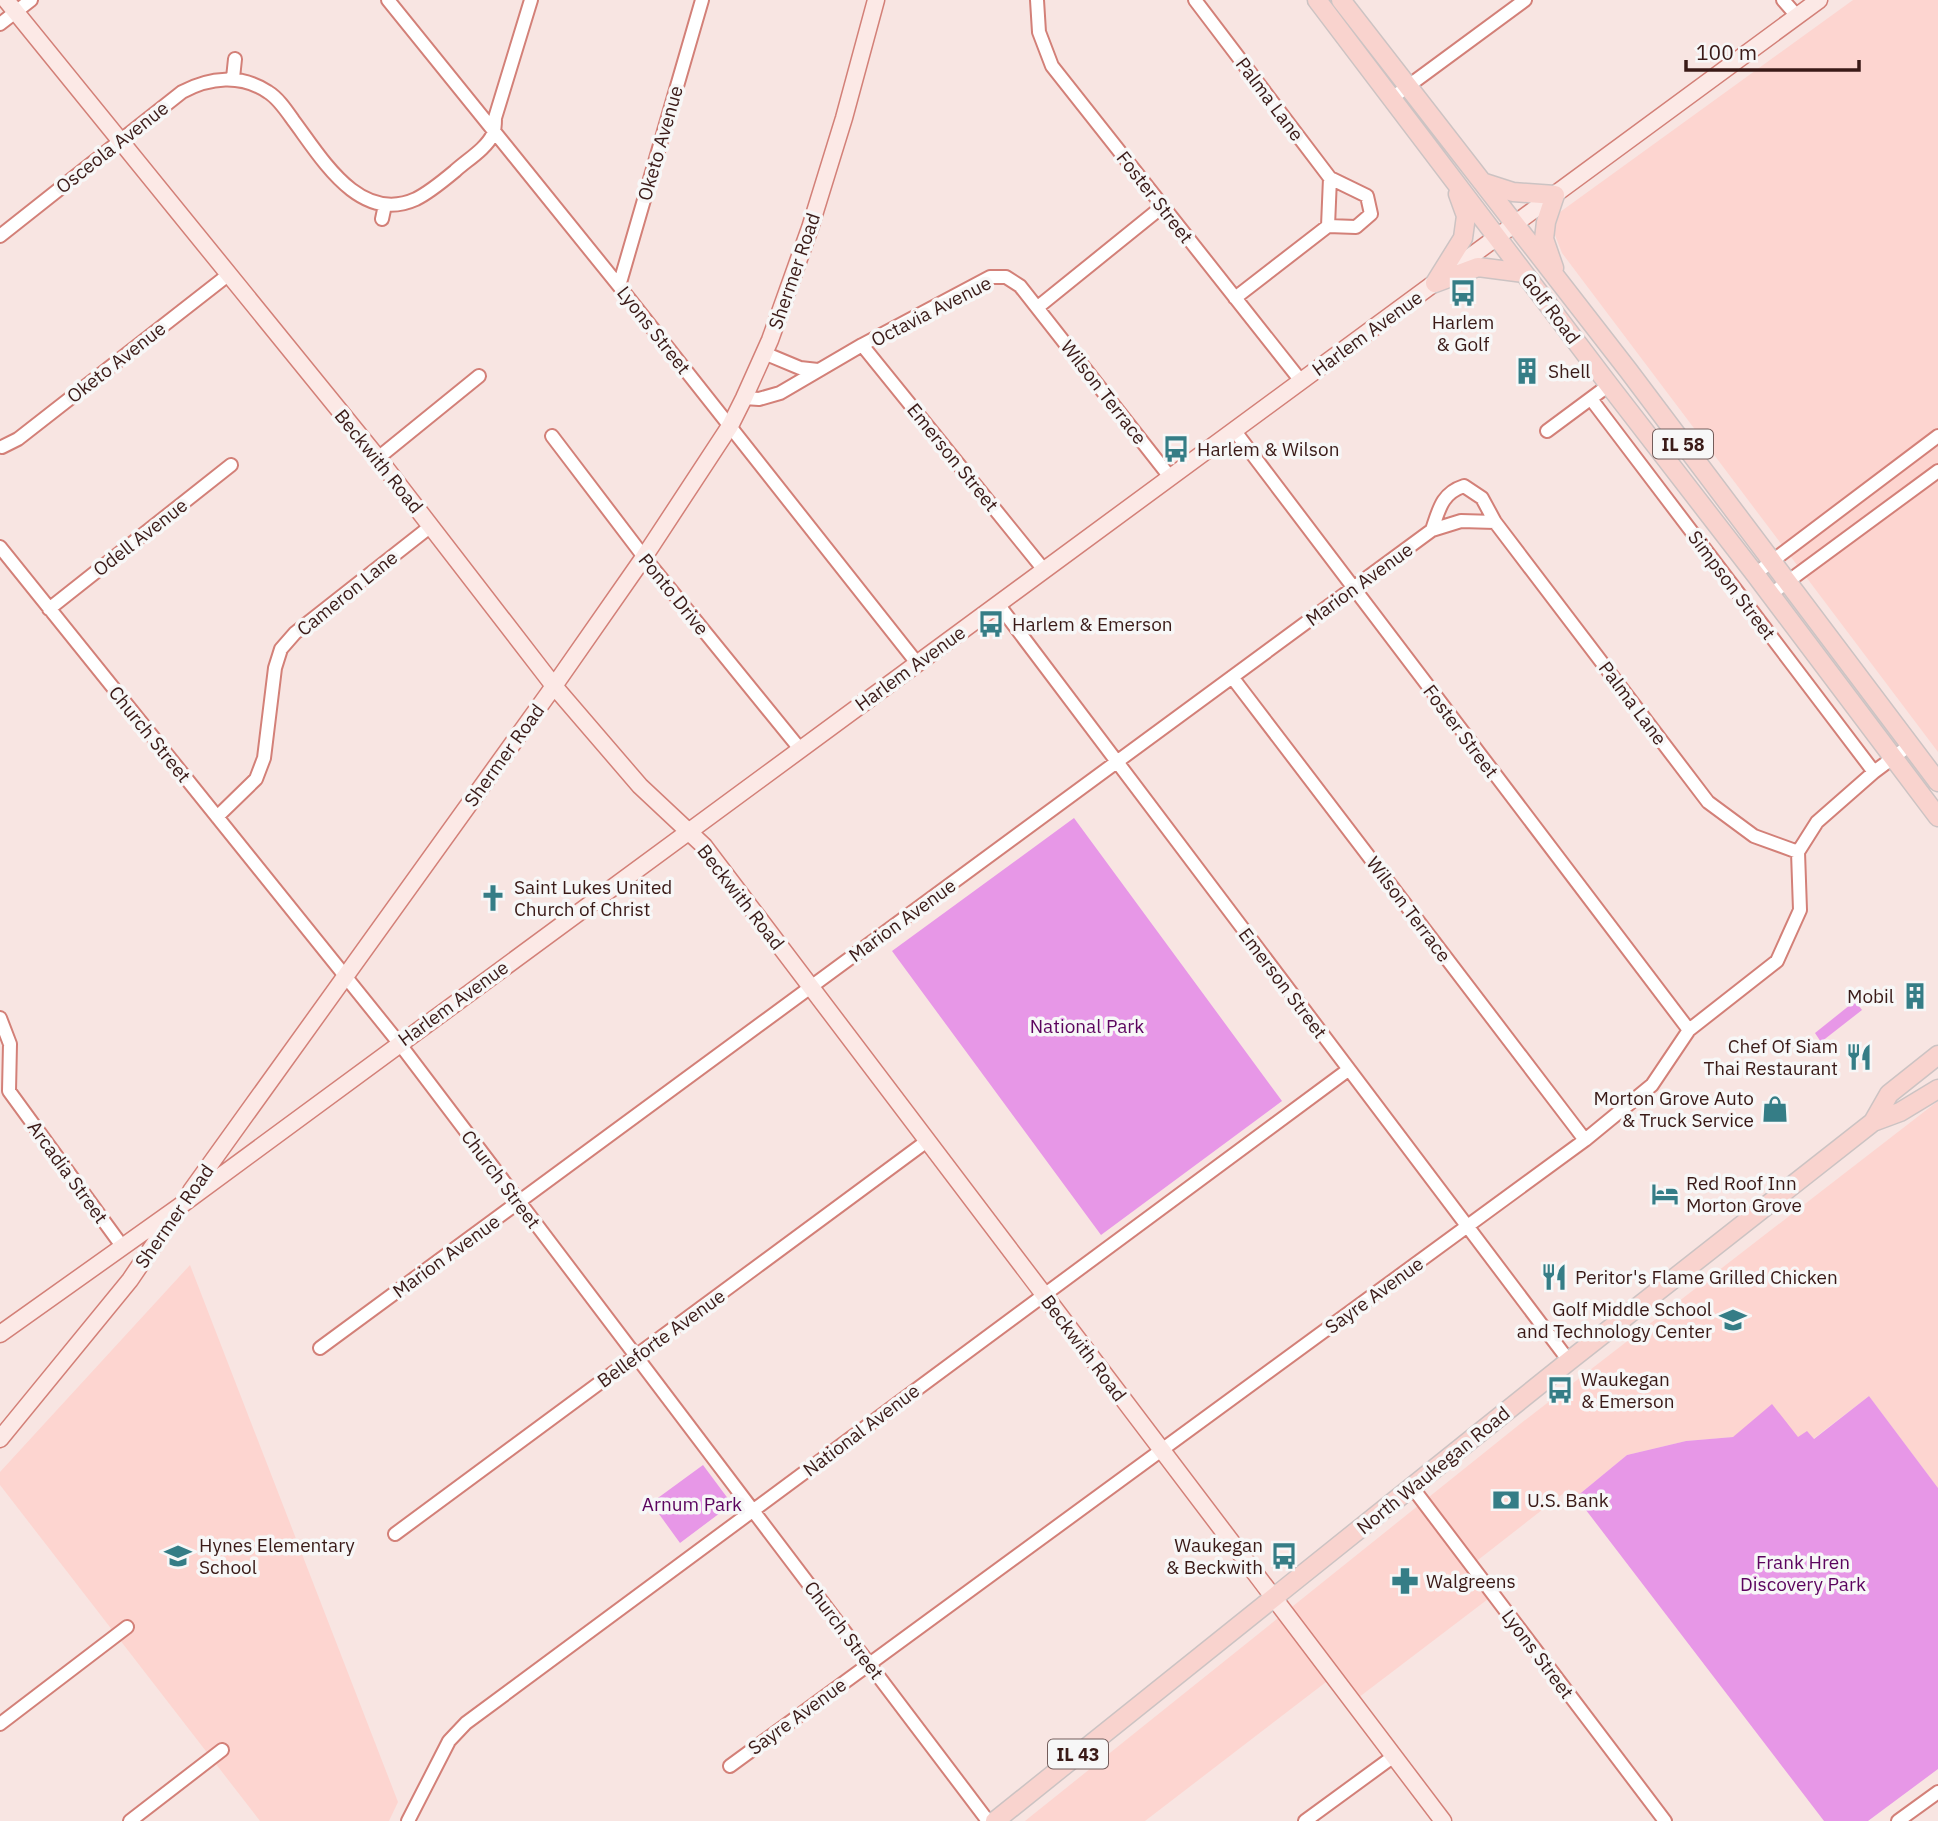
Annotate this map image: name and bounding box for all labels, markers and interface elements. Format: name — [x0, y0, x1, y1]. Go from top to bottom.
scale bar — [1686, 28, 1859, 72]
text: 100 m — [1696, 38, 1757, 66]
street label: Palma Lane — [1231, 52, 1309, 146]
street label: Oketo Avenue — [632, 83, 688, 203]
street label: Osceola Avenue — [51, 96, 173, 198]
street label: Foster Street — [1112, 146, 1198, 248]
street label: Shermer Road — [763, 210, 825, 332]
street label: Golf Road — [1516, 267, 1586, 349]
street label: Octavia Avenue — [867, 270, 995, 352]
bus stop icon: Harlem & Golf — [1448, 278, 1478, 308]
street label: Lyons Street — [612, 281, 696, 379]
street label: Harlem Avenue — [1307, 285, 1427, 381]
place label: Harlem & Golf — [1432, 310, 1494, 356]
street label: Oketo Avenue — [62, 316, 170, 408]
street label: Wilson Terrace — [1056, 335, 1152, 449]
building icon: Shell — [1512, 356, 1542, 386]
place label: Shell — [1548, 359, 1591, 383]
street label: Emerson Street — [902, 398, 1004, 516]
street label: Beckwith Road — [330, 404, 428, 518]
road number: IL 58 — [1653, 430, 1713, 458]
bus stop icon: Harlem & Wilson — [1161, 434, 1191, 464]
place label: Harlem & Wilson — [1197, 437, 1339, 461]
street label: Odell Avenue — [88, 493, 192, 581]
street label: Simpson Street — [1683, 526, 1781, 644]
street label: Marion Avenue — [1301, 537, 1417, 631]
street label: Cameron Lane — [292, 545, 402, 641]
street label: Ponto Drive — [634, 548, 714, 640]
bus stop icon: Harlem & Emerson — [976, 609, 1006, 639]
place label: Harlem & Emerson — [1012, 612, 1173, 636]
street label: Harlem Avenue — [850, 620, 970, 716]
street label: Palma Lane — [1594, 656, 1672, 750]
street label: Foster Street — [1418, 680, 1504, 782]
street label: Church Street — [104, 681, 196, 787]
street label: Shermer Road — [459, 699, 549, 811]
street label: Beckwith Road — [692, 839, 790, 955]
street label: Wilson Terrace — [1362, 851, 1456, 967]
street label: Marion Avenue — [844, 873, 960, 967]
place label: Saint Lukes United Church of Christ — [514, 875, 672, 921]
church icon: Saint Lukes United Church of Christ — [478, 883, 508, 913]
street label: Emerson Street — [1234, 923, 1332, 1043]
street label: Harlem Avenue — [393, 955, 513, 1051]
building icon: Mobil — [1900, 981, 1930, 1011]
place label: Mobil — [1847, 984, 1894, 1008]
park label: National Park — [1030, 1014, 1144, 1038]
place label: Chef Of Siam Thai Restaurant — [1703, 1034, 1838, 1080]
restaurant icon: Chef Of Siam Thai Restaurant — [1844, 1042, 1874, 1072]
place label: Morton Grove Auto & Truck Service — [1593, 1086, 1754, 1132]
shop icon: Morton Grove Auto & Truck Service — [1760, 1094, 1790, 1124]
street label: Arcadia Street — [23, 1116, 113, 1228]
street label: Church Street — [456, 1125, 546, 1233]
street label: Shermer Road — [129, 1159, 219, 1273]
place label: Red Roof Inn Morton Grove — [1686, 1171, 1802, 1217]
hotel icon: Red Roof Inn Morton Grove — [1650, 1179, 1680, 1209]
street label: Marion Avenue — [388, 1209, 504, 1303]
street label: Sayre Avenue — [1320, 1251, 1428, 1339]
restaurant icon: Peritor's Flame Grilled Chicken — [1539, 1262, 1569, 1292]
place label: Peritor's Flame Grilled Chicken — [1575, 1265, 1838, 1289]
street label: Belleforte Avenue — [592, 1284, 730, 1392]
street label: Beckwith Road — [1036, 1290, 1132, 1406]
place label: Golf Middle School and Technology Center — [1517, 1297, 1712, 1343]
school or university icon: Golf Middle School and Technology Center — [1718, 1305, 1748, 1335]
place label: Waukegan & Emerson — [1581, 1367, 1674, 1413]
bus stop icon: Waukegan & Emerson — [1545, 1375, 1575, 1405]
street label: National Avenue — [798, 1378, 924, 1482]
street label: North Waukegan Road — [1352, 1401, 1514, 1539]
bank icon: U.S. Bank — [1491, 1485, 1521, 1515]
place label: U.S. Bank — [1527, 1488, 1609, 1512]
park label: Arnum Park — [642, 1492, 742, 1516]
place label: Hynes Elementary School — [199, 1533, 355, 1579]
place label: Waukegan & Beckwith — [1166, 1533, 1263, 1579]
school or university icon: Hynes Elementary School — [163, 1541, 193, 1571]
bus stop icon: Waukegan & Beckwith — [1269, 1541, 1299, 1571]
park label: Frank Hren Discovery Park — [1740, 1550, 1866, 1596]
pharmacy icon: Walgreens — [1390, 1566, 1420, 1596]
place label: Walgreens — [1426, 1569, 1516, 1593]
street label: Church Street — [799, 1576, 889, 1684]
street label: Lyons Street — [1497, 1605, 1579, 1703]
street label: Sayre Avenue — [743, 1672, 851, 1760]
road number: IL 43 — [1048, 1740, 1108, 1769]

